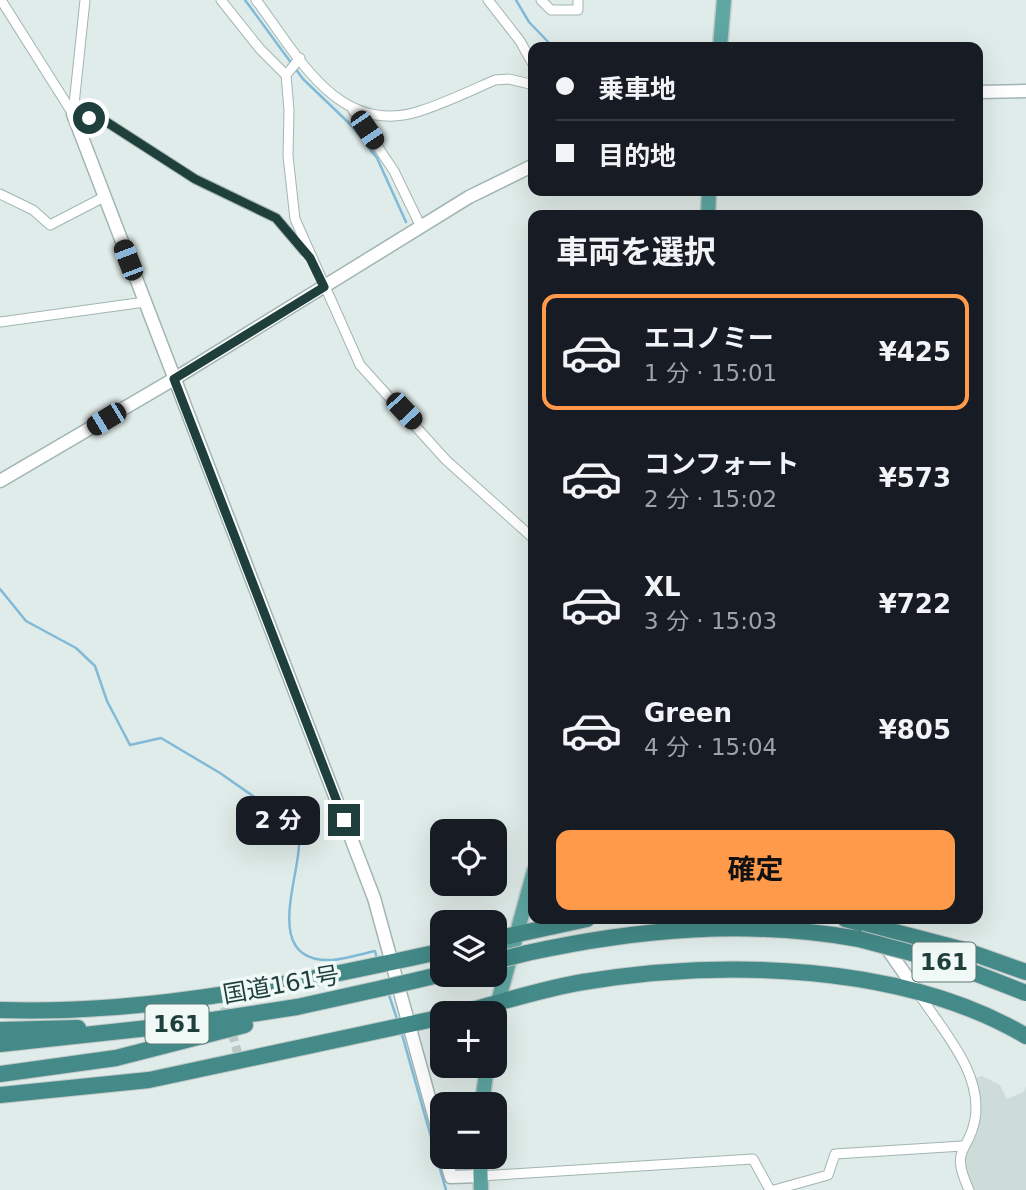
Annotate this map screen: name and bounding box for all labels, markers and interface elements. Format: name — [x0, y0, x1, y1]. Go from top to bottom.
text: 乗車地 — [598, 74, 676, 104]
route start — [73, 102, 105, 134]
car — [347, 107, 388, 153]
text: 目的地 — [598, 141, 676, 171]
text: 車両を選択 — [556, 233, 716, 271]
car — [111, 237, 146, 283]
icon: car — [560, 321, 623, 384]
text: エコノミー — [644, 323, 774, 353]
text: ¥425 — [879, 337, 951, 367]
text: 1 分 · 15:01 — [644, 360, 777, 386]
car — [382, 388, 427, 434]
car — [83, 399, 130, 439]
icon: car — [560, 447, 623, 510]
text: コンフォート — [644, 449, 799, 479]
text: ¥573 — [879, 463, 951, 493]
text: 2 分 · 15:02 — [644, 486, 777, 512]
text: XL — [644, 572, 681, 602]
icon: car — [560, 573, 623, 636]
text: ¥722 — [879, 589, 951, 619]
text: 3 分 · 15:03 — [644, 608, 777, 634]
text: Green — [644, 698, 732, 728]
icon: car — [560, 699, 623, 762]
text: ¥805 — [879, 715, 951, 745]
text: 4 分 · 15:04 — [644, 734, 777, 760]
callout: 2 分 — [236, 796, 320, 844]
route end — [328, 804, 360, 836]
text: 2 分 — [254, 807, 302, 833]
map controls — [430, 819, 507, 1169]
button: locate — [430, 819, 507, 896]
button: 確定 — [556, 830, 955, 910]
button: layers — [430, 910, 507, 987]
road number: 161 — [912, 942, 976, 981]
street label: 国道161号 — [221, 961, 341, 1009]
button: + — [430, 1001, 507, 1078]
road number: 161 — [146, 1004, 208, 1044]
button: − — [430, 1092, 507, 1169]

